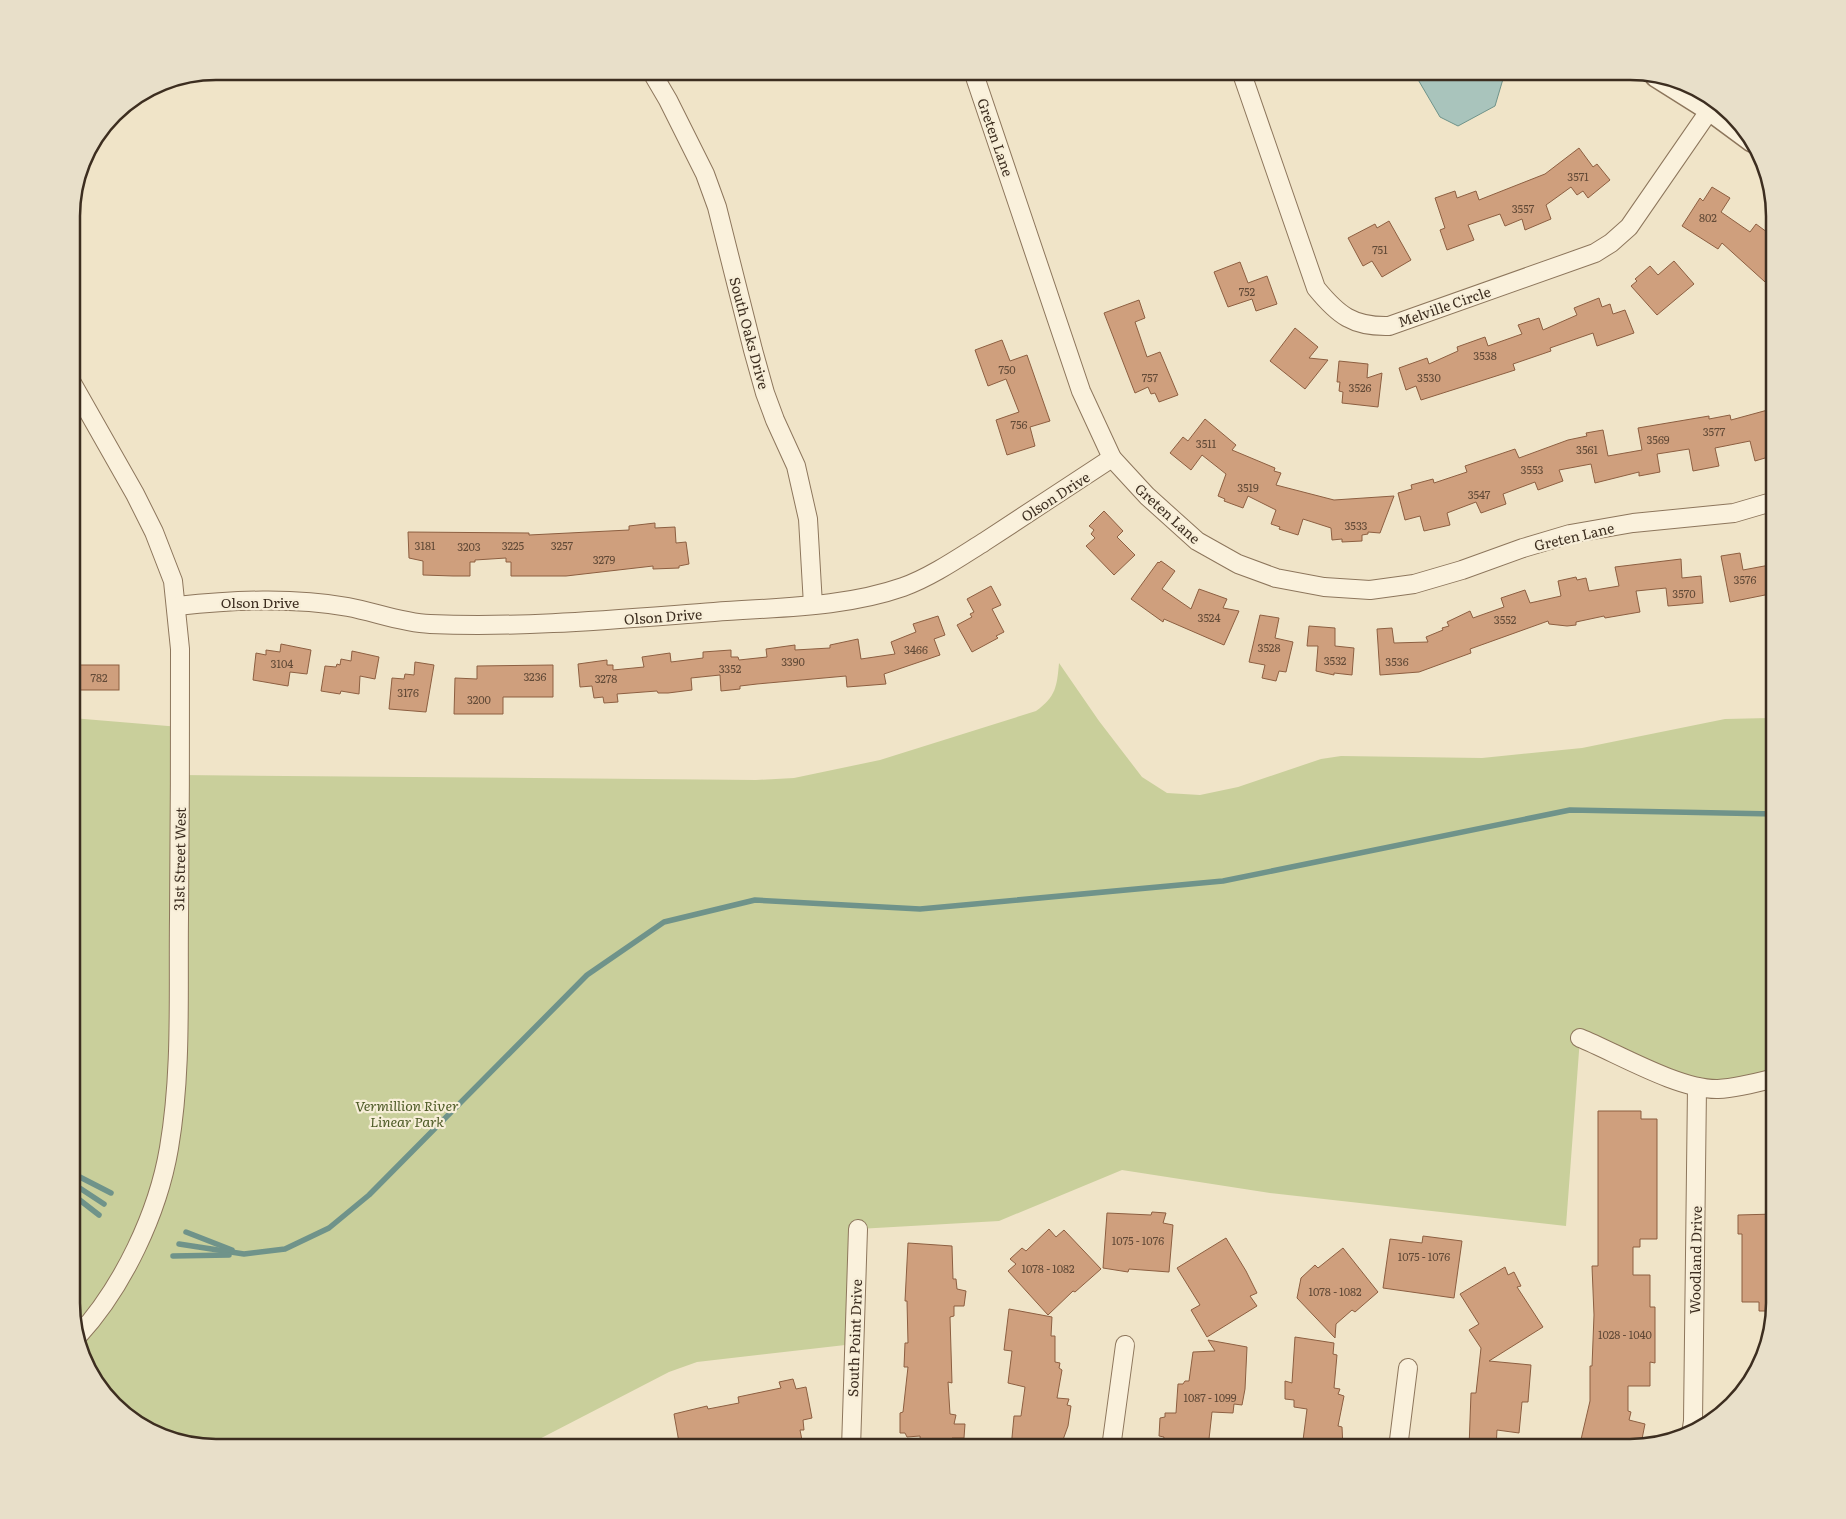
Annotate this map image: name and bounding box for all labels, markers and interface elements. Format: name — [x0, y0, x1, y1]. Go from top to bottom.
street label: Greten Lane — [973, 95, 1019, 179]
house number: 3571 — [1567, 168, 1589, 184]
house number: 3557 — [1512, 200, 1535, 216]
house number: 802 — [1699, 209, 1717, 225]
house number: 751 — [1372, 241, 1388, 257]
street label: South Oaks Drive — [725, 275, 775, 391]
street label: Melville Circle — [1395, 281, 1493, 331]
house number: 752 — [1239, 283, 1256, 299]
house number: 3538 — [1473, 347, 1497, 363]
house number: 750 — [998, 361, 1016, 377]
house number: 757 — [1142, 369, 1159, 385]
house number: 3530 — [1417, 369, 1441, 385]
house number: 3526 — [1349, 379, 1372, 395]
house number: 756 — [1011, 416, 1027, 432]
house number: 3577 — [1703, 423, 1726, 439]
house number: 3569 — [1646, 431, 1670, 447]
house number: 3511 — [1196, 435, 1217, 451]
house number: 3561 — [1576, 441, 1598, 457]
house number: 3553 — [1520, 461, 1544, 477]
street label: Olson Drive — [1017, 466, 1093, 526]
street label: Greten Lane — [1131, 478, 1205, 548]
house number: 3519 — [1237, 479, 1259, 495]
house number: 3547 — [1468, 486, 1491, 502]
house number: 3533 — [1344, 517, 1368, 533]
street label: Greten Lane — [1532, 517, 1616, 555]
house number: 3181 — [415, 537, 436, 553]
house number: 3225 — [502, 537, 525, 553]
house number: 3257 — [551, 537, 574, 553]
house number: 3203 — [457, 538, 481, 554]
house number: 3279 — [593, 551, 615, 567]
house number: 3576 — [1734, 571, 1757, 587]
house number: 3570 — [1672, 585, 1696, 601]
street label: Olson Drive — [221, 592, 299, 612]
street label: Olson Drive — [623, 603, 703, 629]
house number: 3524 — [1197, 609, 1221, 625]
house number: 3552 — [1494, 611, 1517, 627]
house number: 3528 — [1257, 639, 1281, 655]
house number: 3466 — [904, 641, 928, 657]
house number: 3532 — [1324, 652, 1347, 668]
house number: 3390 — [781, 653, 805, 669]
house number: 3536 — [1385, 653, 1409, 669]
house number: 3104 — [271, 655, 293, 671]
house number: 3352 — [719, 660, 742, 676]
house number: 3236 — [523, 668, 547, 684]
house number: 782 — [90, 669, 108, 685]
house number: 3278 — [595, 670, 617, 686]
house number: 3176 — [397, 684, 419, 700]
house number: 3200 — [467, 691, 491, 707]
street label: 31st Street West — [168, 807, 190, 911]
park label: Vermillion River Linear Park — [355, 1095, 459, 1131]
street label: Woodland Drive — [1684, 1206, 1706, 1314]
house number: 1075 - 1076 — [1112, 1232, 1164, 1248]
house number: 1075 - 1076 — [1398, 1248, 1450, 1264]
house number: 1078 - 1082 — [1021, 1260, 1075, 1276]
street label: South Point Drive — [842, 1279, 866, 1397]
house number: 1078 - 1082 — [1308, 1283, 1362, 1299]
house number: 1028 - 1040 — [1598, 1326, 1652, 1342]
house number: 1087 - 1099 — [1184, 1389, 1237, 1405]

